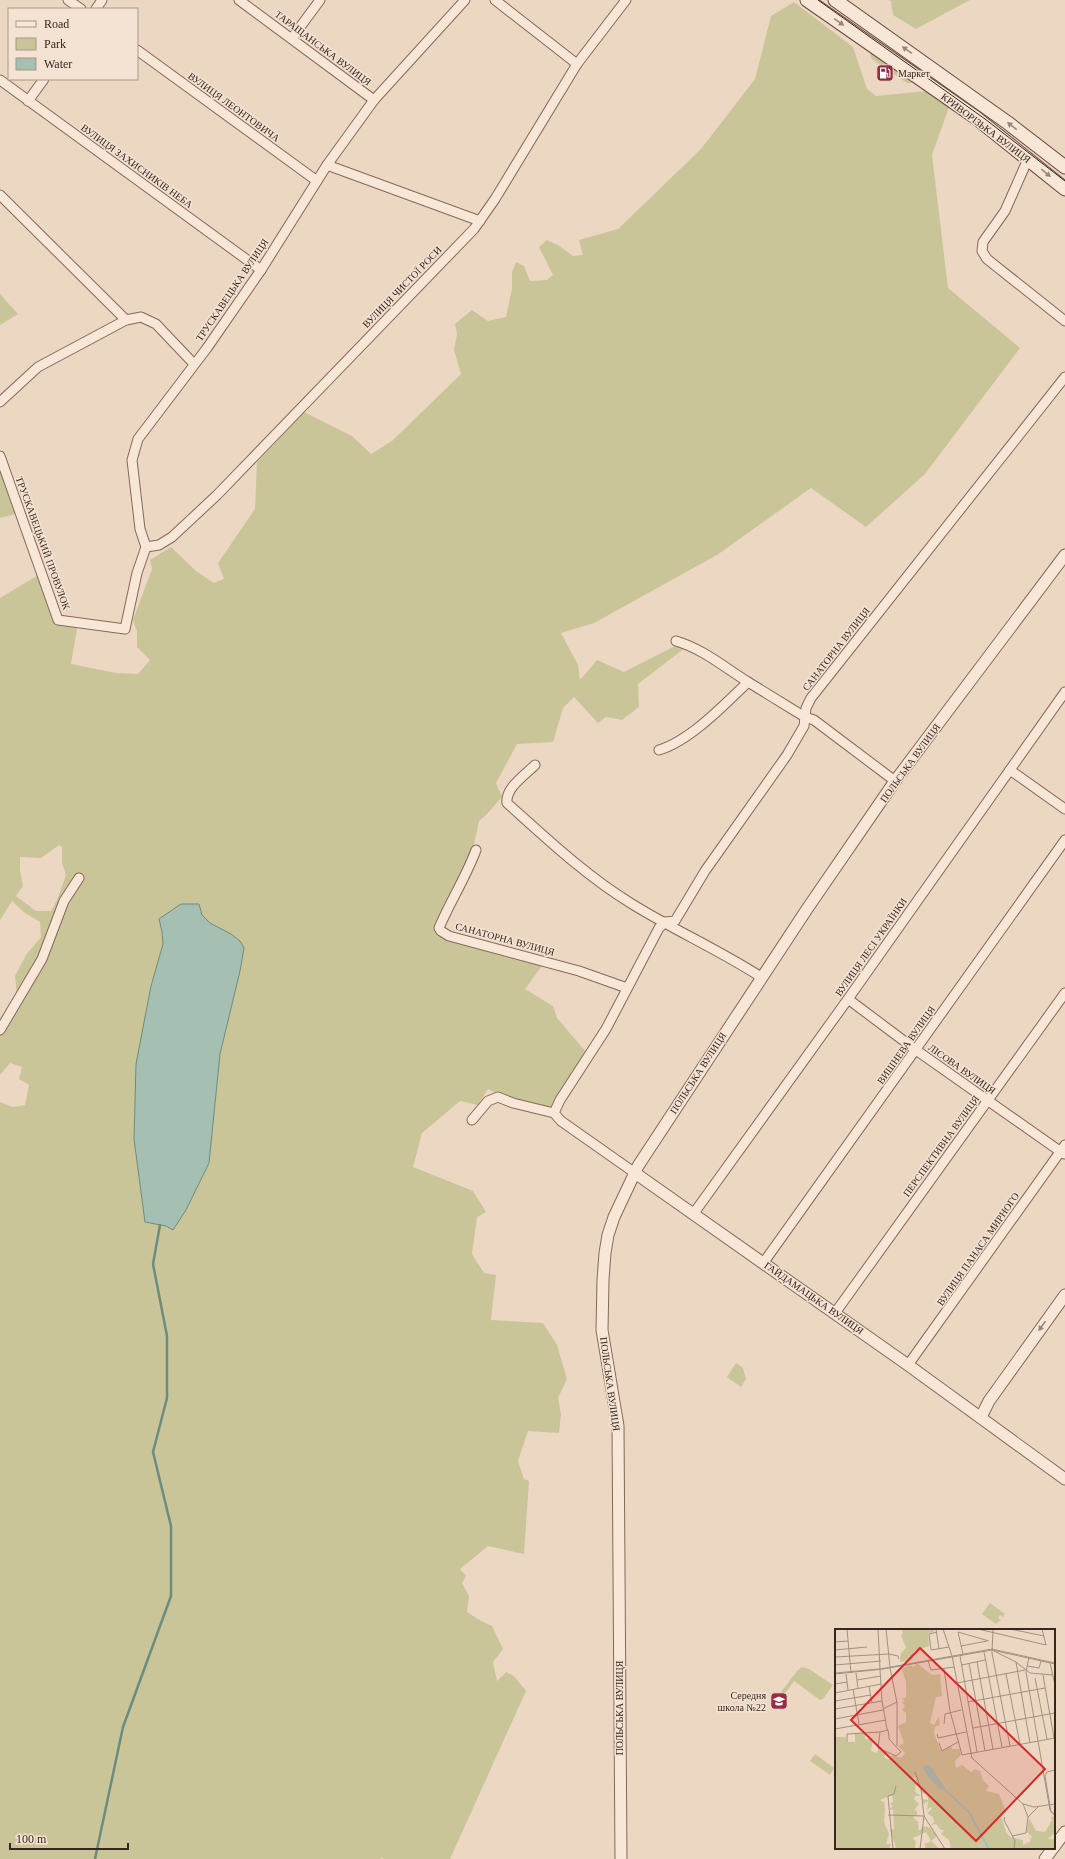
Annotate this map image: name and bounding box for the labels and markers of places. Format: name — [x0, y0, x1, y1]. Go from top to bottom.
fuel station icon: Маркет — [875, 63, 895, 83]
place label: Маркет — [898, 68, 930, 79]
place label: Середня школа №22 — [718, 1690, 766, 1713]
school or university icon: Середня школа №22 — [769, 1691, 789, 1711]

